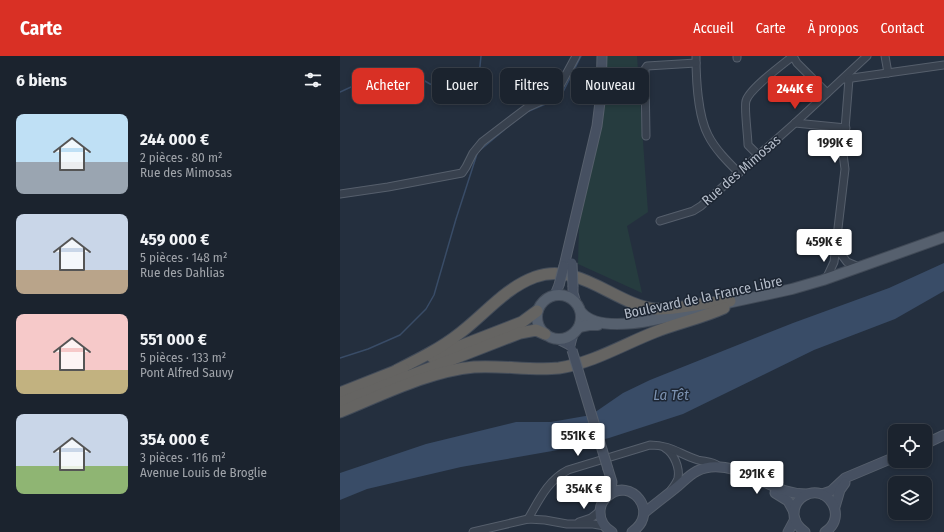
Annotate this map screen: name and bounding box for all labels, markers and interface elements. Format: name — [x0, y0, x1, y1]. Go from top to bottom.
text: Carte — [20, 17, 62, 40]
text: Accueil — [693, 20, 734, 37]
text: Carte — [756, 20, 786, 37]
text: À propos — [808, 20, 859, 37]
text: Contact — [881, 20, 924, 37]
chip: Acheter — [352, 68, 424, 104]
chip: Louer — [432, 68, 492, 104]
chip: Filtres — [500, 68, 563, 104]
chip: Nouveau — [571, 68, 649, 104]
icon: filters — [302, 69, 324, 91]
text: 6 biens — [16, 70, 67, 91]
pin: 244K € — [762, 76, 828, 110]
text: 244K € — [777, 81, 813, 96]
text: 244 000 € — [140, 129, 209, 150]
icon: home — [48, 130, 96, 178]
pin: 199K € — [802, 130, 868, 164]
street label: Rue des Mimosas — [698, 131, 784, 209]
text: 199K € — [817, 135, 853, 150]
text: 2 pièces · 80 m² — [140, 150, 223, 165]
text: Rue des Mimosas — [140, 165, 232, 180]
text: 459 000 € — [140, 229, 209, 250]
pin: 459K € — [791, 229, 857, 263]
icon: home — [48, 230, 96, 278]
text: 459K € — [806, 234, 842, 249]
text: 5 pièces · 148 m² — [140, 250, 227, 265]
text: Rue des Dahlias — [140, 265, 225, 280]
street label: Boulevard de la France Libre — [622, 272, 784, 323]
text: 551 000 € — [140, 329, 207, 350]
icon: home — [48, 330, 96, 378]
text: 5 pièces · 133 m² — [140, 350, 226, 365]
text: Pont Alfred Sauvy — [140, 365, 233, 380]
water label: La Têt — [653, 386, 689, 404]
pin: 551K € — [545, 423, 611, 457]
map controls — [888, 424, 932, 520]
button: locate — [888, 424, 932, 468]
text: 551K € — [561, 428, 595, 443]
text: 354 000 € — [140, 429, 209, 450]
icon: home — [48, 430, 96, 478]
text: 3 pièces · 116 m² — [140, 450, 226, 465]
pin: 291K € — [724, 461, 790, 495]
text: Avenue Louis de Broglie — [140, 465, 267, 480]
text: 291K € — [739, 466, 775, 481]
pin: 354K € — [551, 476, 617, 510]
button: layers — [888, 476, 932, 520]
text: 354K € — [566, 481, 602, 496]

